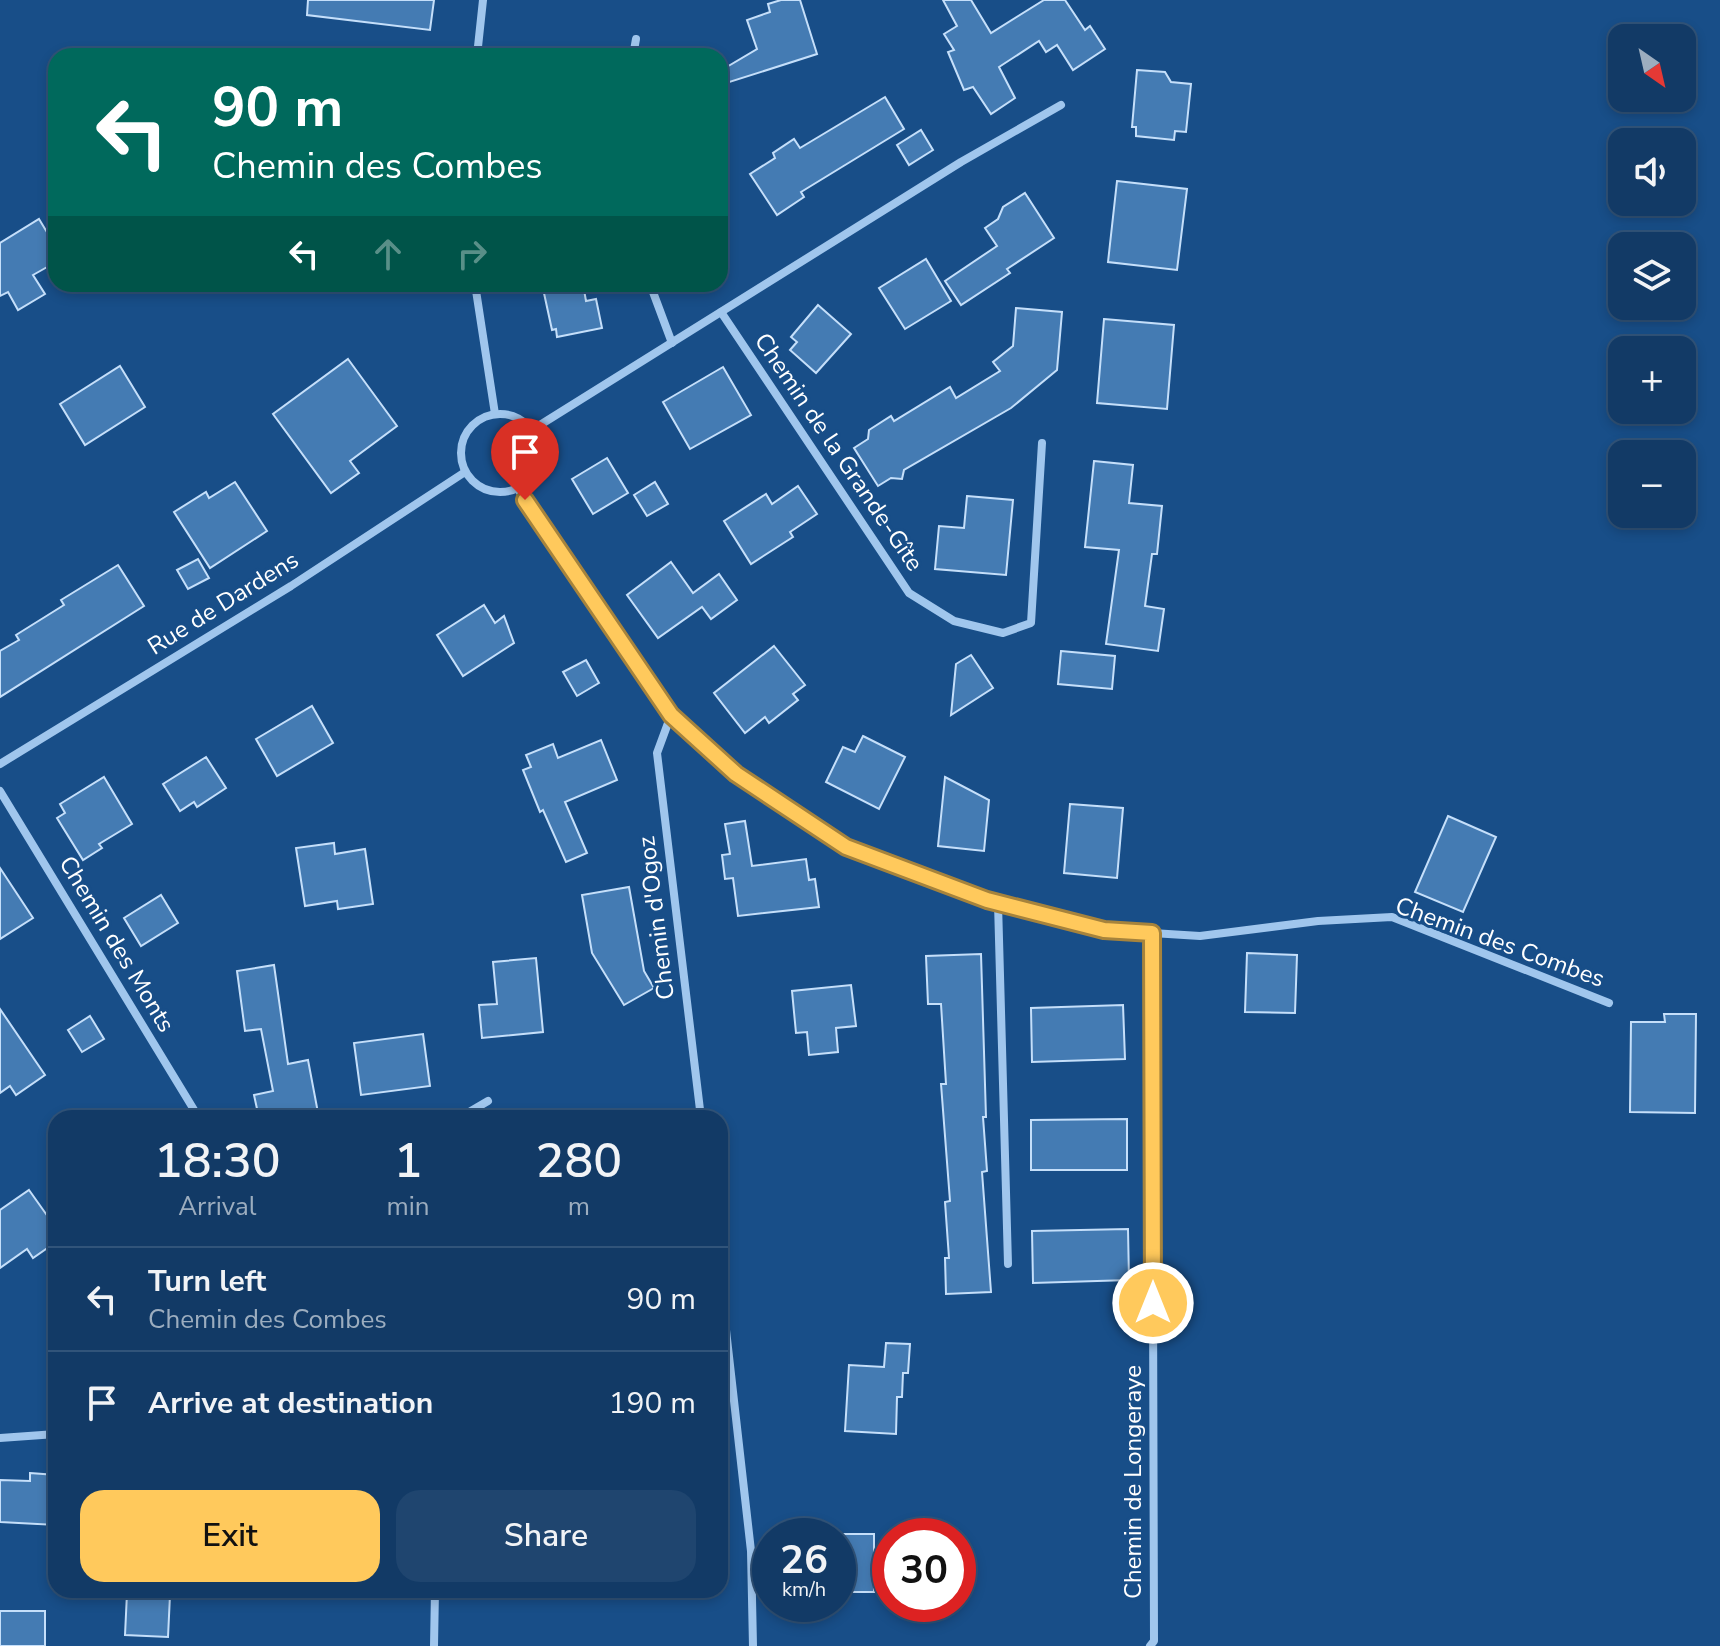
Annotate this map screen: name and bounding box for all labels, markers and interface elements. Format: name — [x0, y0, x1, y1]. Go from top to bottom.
north arrow — [1608, 24, 1696, 112]
map controls — [1608, 24, 1696, 528]
text: 90 m — [212, 69, 343, 146]
icon: left — [80, 80, 184, 184]
button: sound — [1608, 128, 1696, 216]
text: Chemin des Combes — [212, 142, 543, 191]
icon: left — [282, 232, 326, 276]
icon: ahead — [366, 232, 410, 276]
icon: right — [450, 232, 494, 276]
button: layers — [1608, 232, 1696, 320]
street label: Chemin de la Grande-Gîte — [747, 327, 931, 577]
button: + — [1608, 336, 1696, 424]
pin — [491, 418, 559, 500]
icon: arrive — [503, 430, 547, 474]
button: − — [1608, 440, 1696, 528]
street label: Rue de Dardens — [141, 544, 305, 662]
street label: Chemin d'Ogoz — [630, 834, 682, 1002]
street label: Chemin des Monts — [52, 850, 182, 1038]
street label: Chemin des Combes — [1391, 889, 1609, 995]
text: 18:30 — [154, 1128, 281, 1194]
text: 1 — [394, 1128, 422, 1194]
text: 280 — [536, 1128, 622, 1194]
text: Arrival — [178, 1189, 256, 1224]
text: min — [387, 1189, 430, 1224]
text: m — [568, 1189, 590, 1224]
text: Turn left — [148, 1261, 266, 1302]
position arrow — [1111, 1261, 1195, 1345]
icon: left — [80, 1277, 124, 1321]
text: 90 m — [627, 1279, 696, 1320]
text: Chemin des Combes — [148, 1302, 387, 1337]
street label: Chemin de Longeraye — [1117, 1365, 1149, 1599]
icon: arrive — [80, 1381, 124, 1425]
text: Arrive at destination — [148, 1383, 433, 1424]
text: 190 m — [609, 1383, 696, 1424]
button: Exit — [80, 1490, 380, 1582]
button: Share — [396, 1490, 696, 1582]
speed limit sign: 30 — [872, 1518, 976, 1622]
text: 26 — [780, 1533, 828, 1587]
text: km/h — [782, 1576, 826, 1603]

